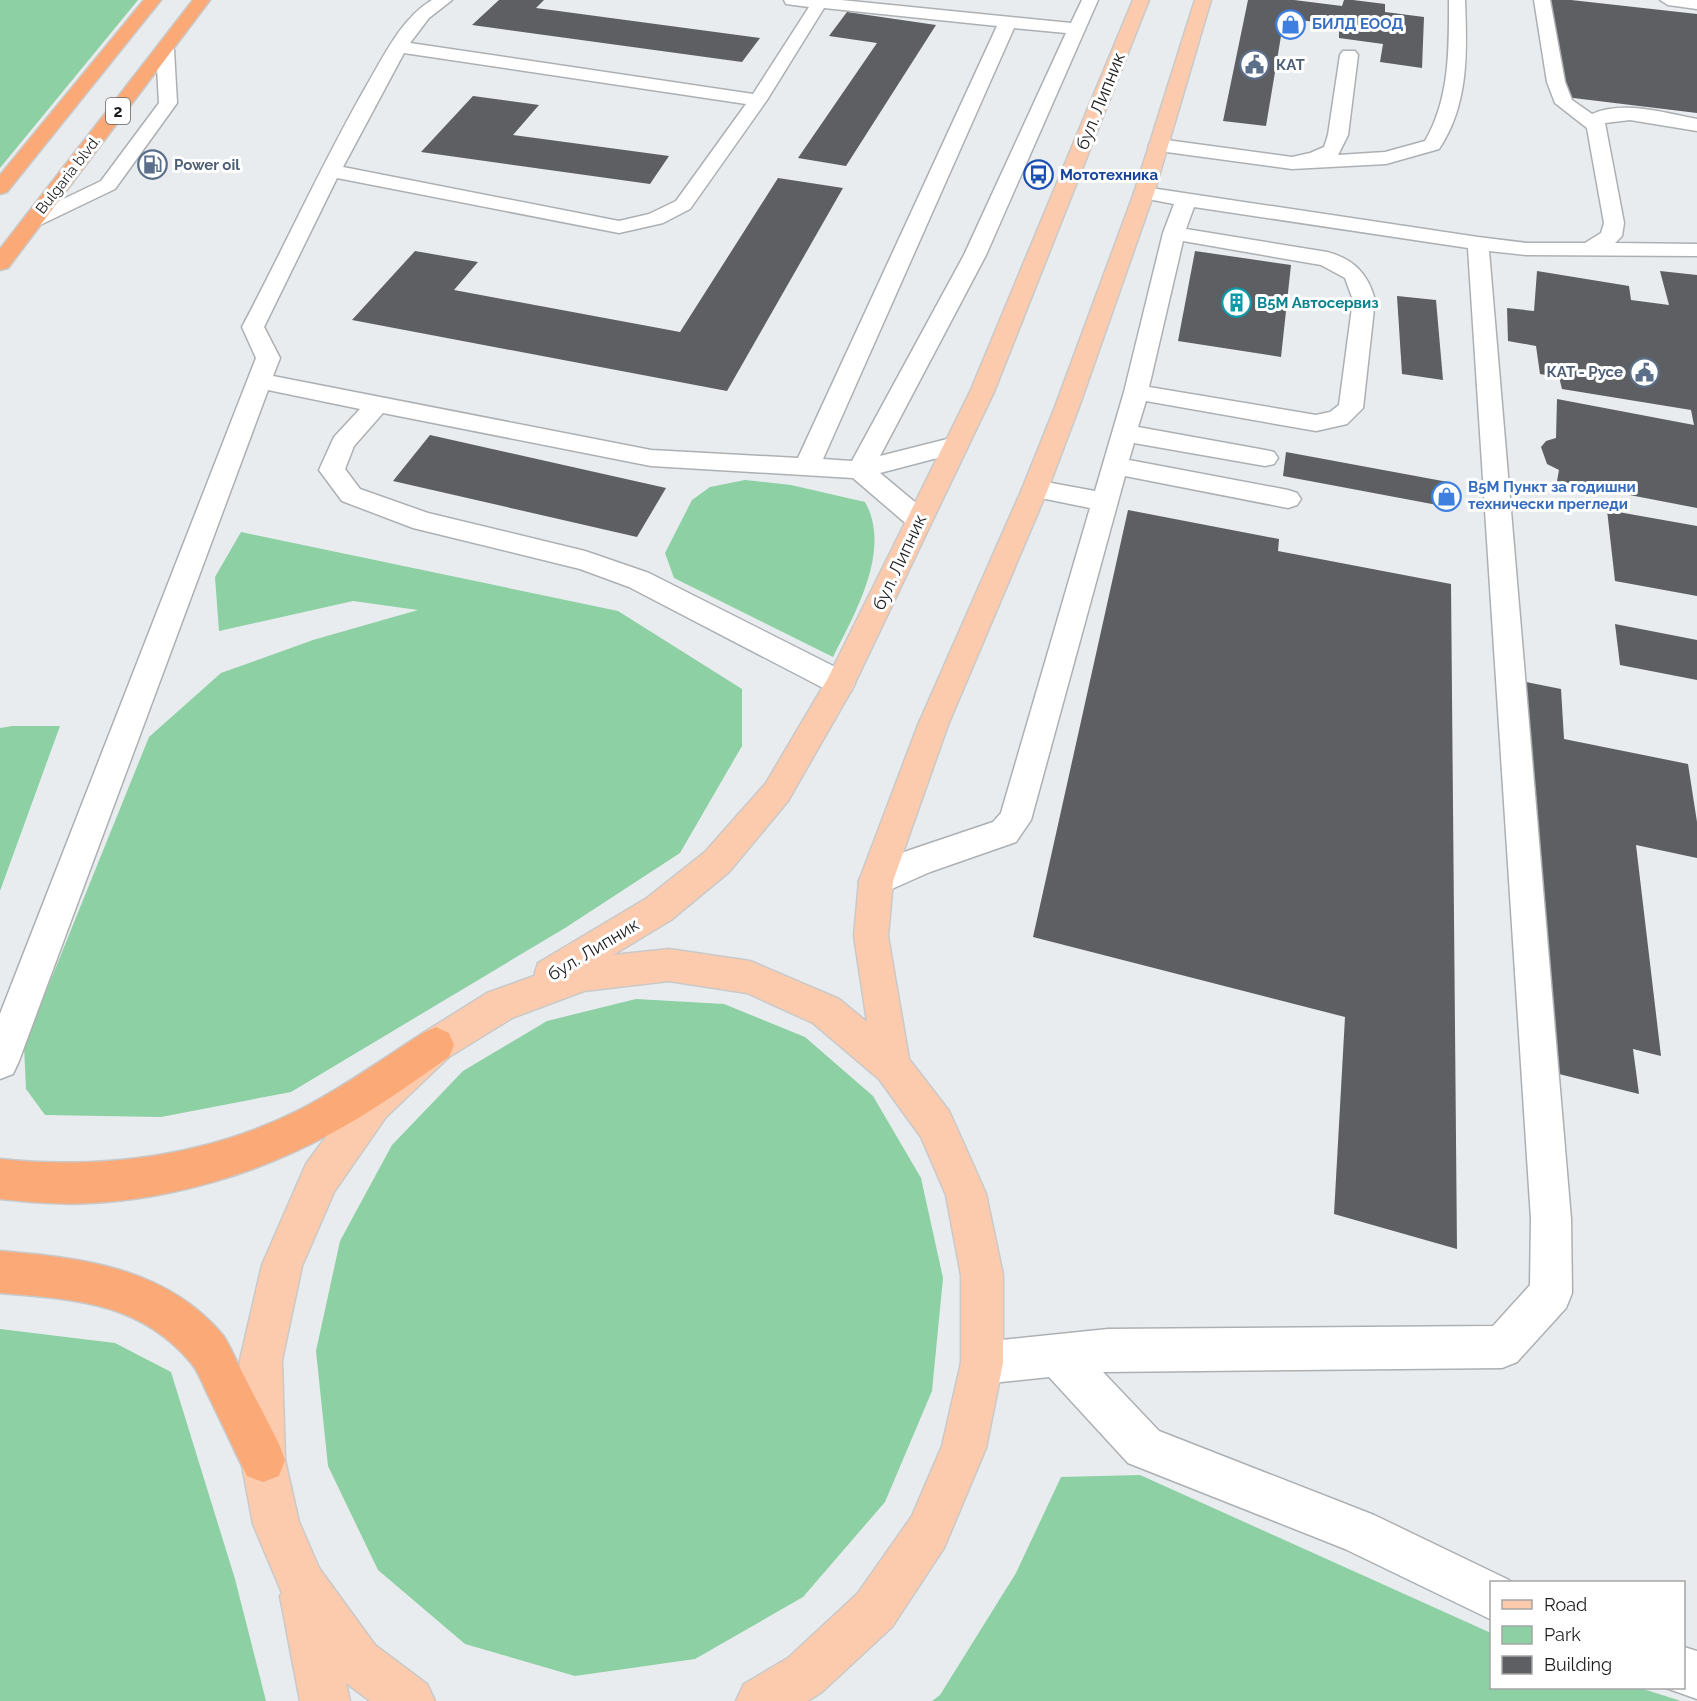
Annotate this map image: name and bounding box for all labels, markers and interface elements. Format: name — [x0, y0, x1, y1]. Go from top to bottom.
shop icon: БИЛД ЕООД — [1275, 8, 1307, 40]
place label: БИЛД ЕООД — [1312, 15, 1404, 33]
street label: бул. Липник — [1071, 49, 1129, 153]
public building icon: КАТ — [1239, 49, 1271, 81]
place label: КАТ — [1276, 56, 1305, 74]
road number: 2 — [106, 98, 130, 124]
street label: Bulgaria blvd. — [32, 132, 104, 218]
fuel station icon: Power oil — [137, 149, 169, 181]
place label: Power oil — [174, 156, 240, 174]
bus stop icon: Мототехника — [1023, 159, 1055, 191]
place label: Мототехника — [1060, 166, 1159, 184]
building icon: В5М Автосервиз — [1220, 287, 1252, 319]
place label: В5М Автосервиз — [1257, 294, 1379, 312]
public building icon: КАТ - Русе — [1628, 356, 1660, 388]
place label: КАТ - Русе — [1547, 363, 1623, 381]
place label: В5М Пункт за годишни технически прегледи — [1468, 478, 1636, 513]
shop icon: В5М Пункт за годишни технически прегледи — [1431, 480, 1463, 512]
street label: бул. Липник — [868, 511, 930, 613]
street label: бул. Липник — [543, 913, 643, 985]
legend — [1490, 1581, 1685, 1689]
text: Road — [1544, 1594, 1587, 1615]
text: Park — [1544, 1624, 1581, 1645]
text: Building — [1544, 1654, 1612, 1675]

